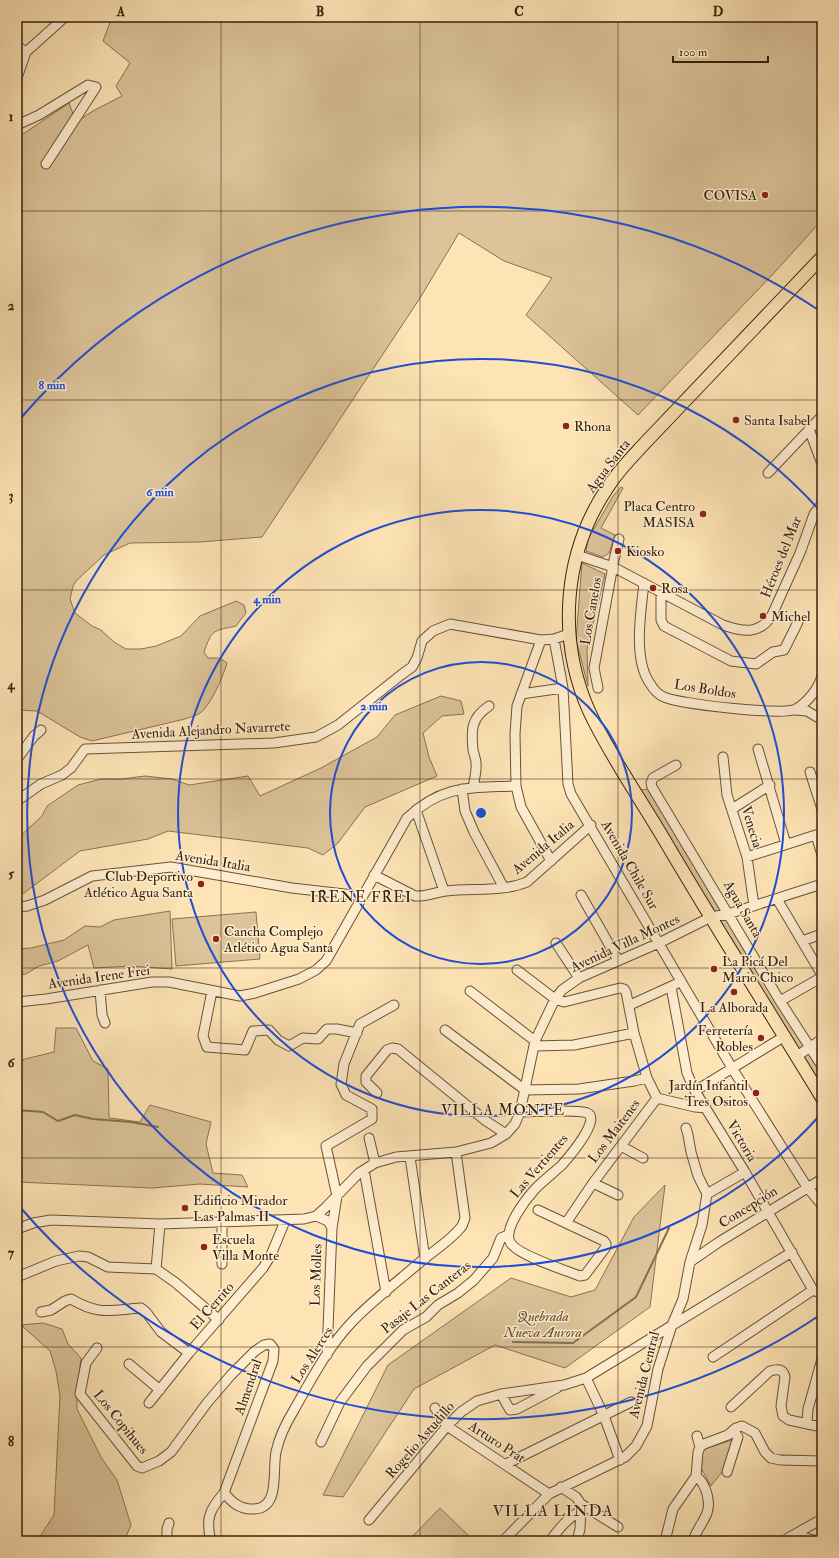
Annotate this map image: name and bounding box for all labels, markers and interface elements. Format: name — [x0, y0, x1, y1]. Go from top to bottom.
text: A — [116, 4, 126, 20]
text: B — [316, 4, 324, 20]
text: C — [514, 4, 524, 20]
text: D — [713, 4, 724, 20]
scale bar — [673, 38, 768, 64]
text: 100 m — [679, 45, 708, 60]
text: 1 — [9, 109, 14, 125]
place label: COVISA — [704, 187, 757, 204]
marker: COVISA — [760, 190, 770, 200]
text: 2 — [8, 298, 15, 314]
text: 8 min — [39, 378, 66, 393]
place label: Santa Isabel — [744, 412, 811, 429]
marker: Santa Isabel — [731, 415, 741, 425]
place label: Rhona — [574, 418, 611, 435]
marker: Rhona — [561, 421, 571, 431]
street label: Agua Santa — [582, 436, 634, 497]
text: 6 min — [146, 485, 174, 500]
text: 3 — [9, 488, 14, 504]
place label: Placa Centro MASISA — [623, 498, 695, 531]
marker: Placa Centro MASISA — [698, 509, 708, 519]
street label: Héroes del Mar — [757, 513, 805, 600]
place label: Kiosko — [626, 543, 664, 560]
marker: Kiosko — [613, 546, 623, 556]
street label: Los Canelos — [577, 575, 605, 646]
place label: Rosa — [661, 580, 688, 597]
marker: Rosa — [648, 583, 658, 593]
text: 4 min — [252, 592, 282, 607]
place label: Michel — [771, 608, 811, 625]
marker: Michel — [758, 611, 768, 621]
street label: Los Boldos — [673, 676, 737, 702]
text: 4 — [6, 677, 15, 693]
text: 2 min — [360, 699, 388, 714]
street label: Avenida Alejandro Navarrete — [130, 717, 291, 743]
street label: Venecia — [738, 804, 766, 850]
centre of rings — [474, 806, 488, 820]
street label: Avenida Italia — [508, 816, 578, 878]
street label: Avenida Chile Sur — [597, 816, 663, 914]
street label: Avenida Italia — [173, 847, 252, 875]
text: 5 — [8, 866, 14, 882]
place label: Club Deportivo Atlético Agua Santa — [83, 868, 193, 901]
street label: Agua Santa — [719, 877, 766, 941]
marker: Club Deportivo Atlético Agua Santa — [196, 879, 206, 889]
district label: IRENE FREI — [310, 888, 412, 907]
street label: Avenida Villa Montes — [567, 910, 683, 976]
place label: Cancha Complejo Atlético Agua Santa — [223, 923, 333, 956]
marker: Cancha Complejo Atlético Agua Santa — [211, 934, 221, 944]
place label: La Picá Del Mario Chico — [722, 953, 794, 986]
street label: Avenida Irene Frei — [46, 961, 151, 993]
marker: La Picá Del Mario Chico — [709, 964, 719, 974]
marker: La Alborada — [729, 987, 739, 997]
place label: La Alborada — [700, 999, 768, 1016]
place label: Ferretería Robles — [697, 1022, 753, 1055]
marker: Ferretería Robles — [756, 1033, 766, 1043]
text: 6 — [8, 1055, 16, 1071]
place label: Jardín Infantil Tres Ositos — [668, 1077, 748, 1110]
marker: Jardín Infantil Tres Ositos — [751, 1088, 761, 1098]
street label: Los Maitenes — [584, 1095, 644, 1166]
district label: VILLA MONTE — [441, 1101, 565, 1120]
street label: Victoria — [723, 1117, 761, 1165]
street label: Las Vertientes — [506, 1130, 572, 1202]
street label: Concepción — [716, 1182, 781, 1233]
place label: Edificio Mirador Las Palmas II — [193, 1192, 288, 1225]
marker: Edificio Mirador Las Palmas II — [180, 1203, 190, 1213]
place label: Escuela Villa Monte — [212, 1231, 279, 1264]
marker: Escuela Villa Monte — [199, 1242, 209, 1252]
street label: Los Molles — [306, 1243, 326, 1306]
text: 7 — [8, 1245, 15, 1261]
street label: Pasaje Las Canteras — [378, 1257, 474, 1337]
street label: El Cerrito — [187, 1278, 238, 1333]
park label: Quebrada Nueva Aurora — [503, 1308, 582, 1341]
street label: Los Alerces — [287, 1323, 337, 1387]
street label: Avenida Central — [625, 1329, 663, 1421]
street label: Almendral — [230, 1357, 266, 1418]
street label: Los Copihues — [89, 1387, 152, 1458]
street label: Rogelio Astudillo — [382, 1398, 458, 1482]
street label: Arturo Prat — [465, 1417, 529, 1467]
text: 8 — [8, 1434, 14, 1450]
district label: VILLA LINDA — [492, 1501, 614, 1521]

